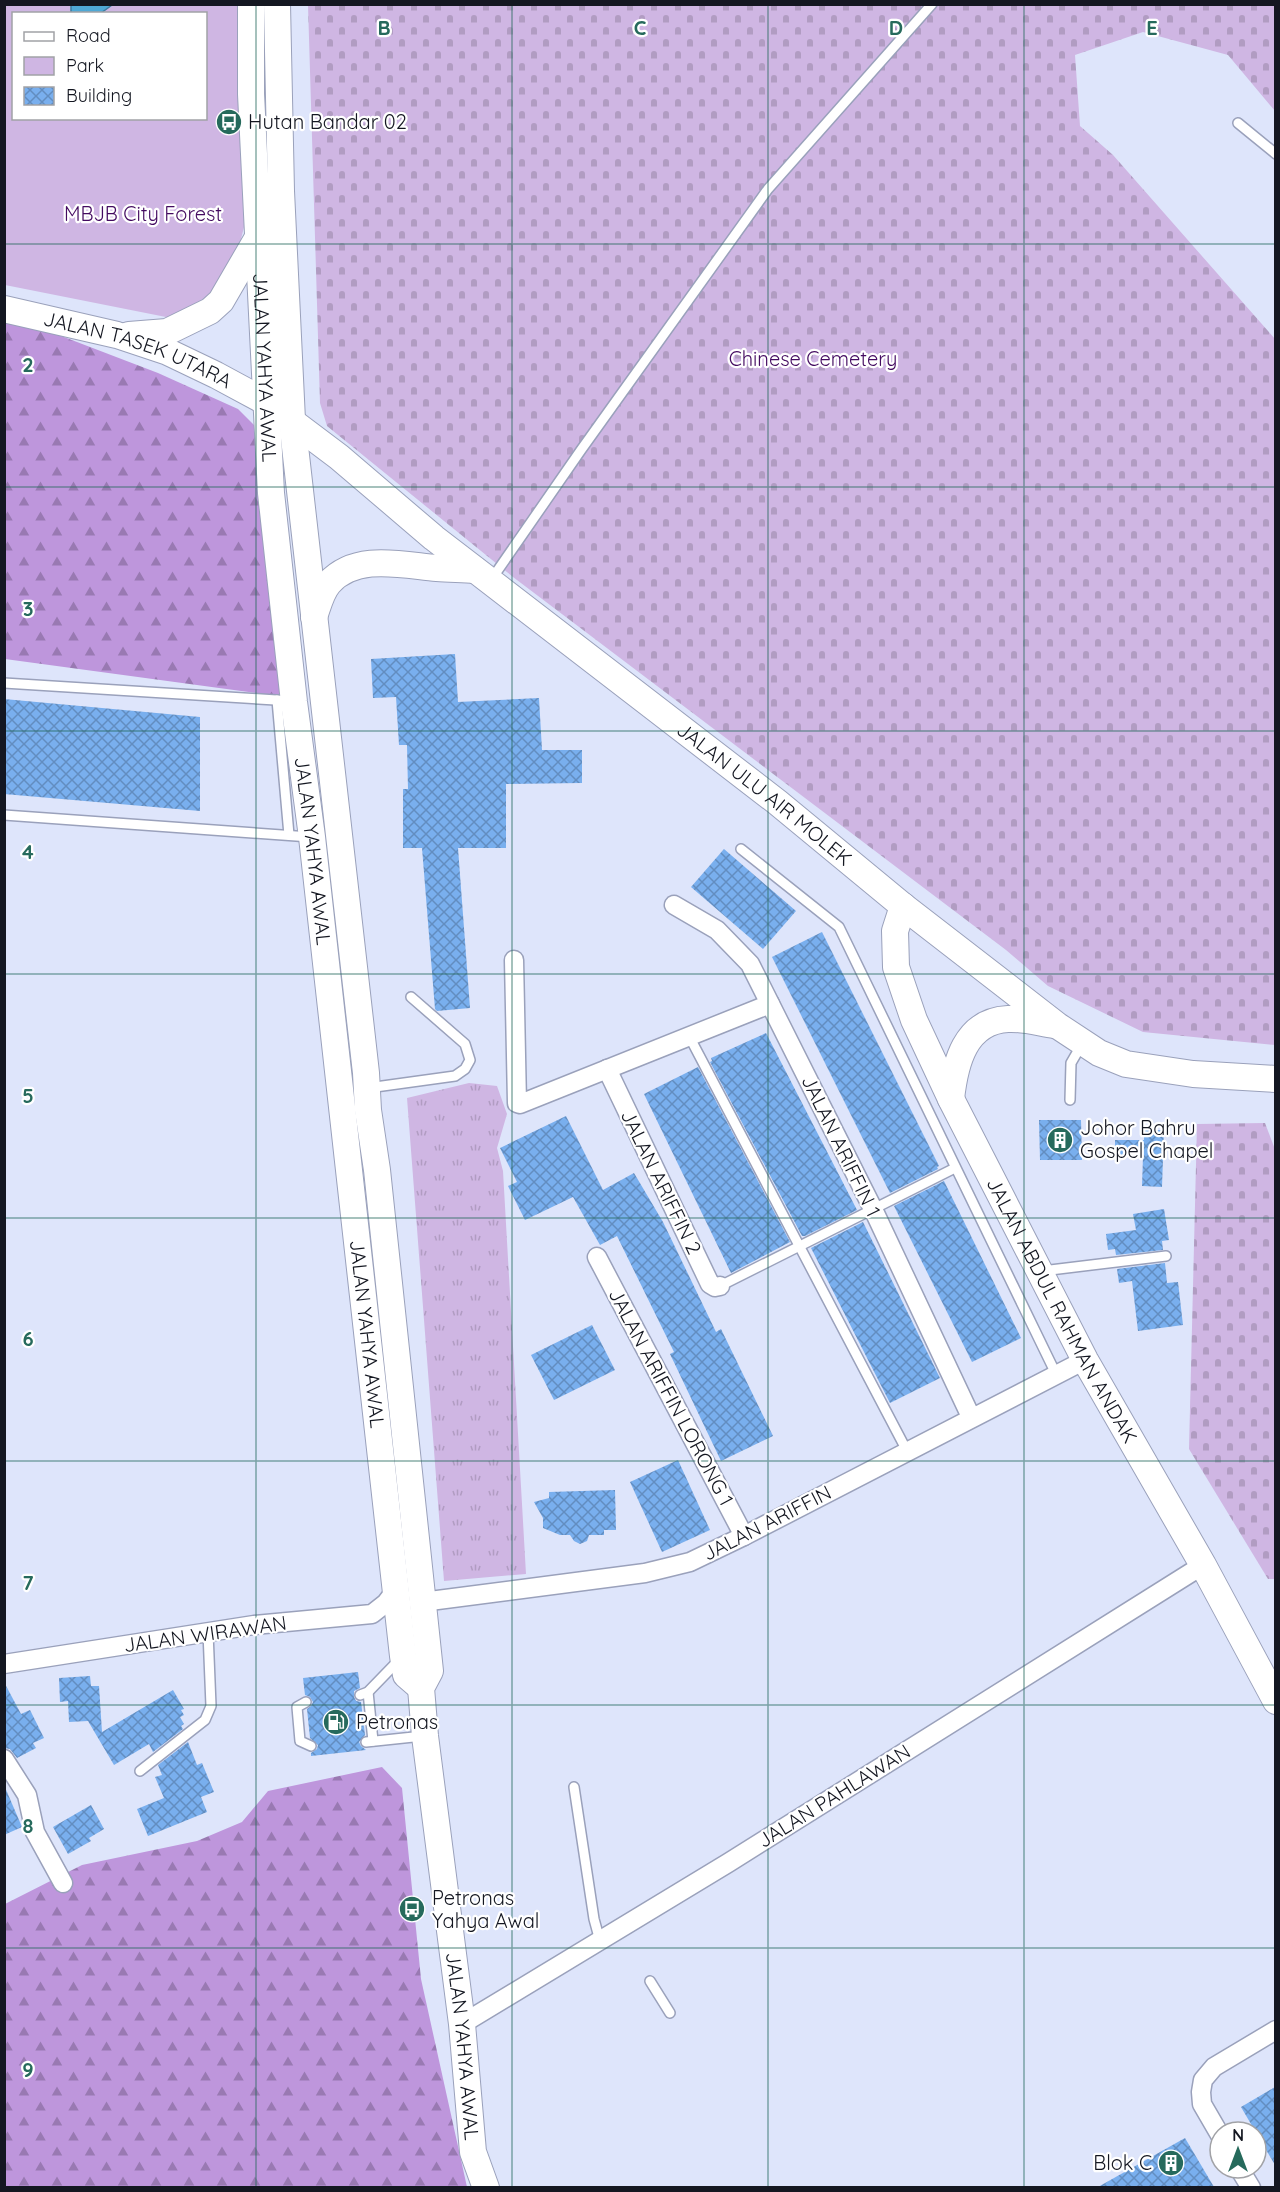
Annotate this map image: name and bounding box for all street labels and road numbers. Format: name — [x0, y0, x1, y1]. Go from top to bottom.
street label: JALAN YAHYA AWAL — [248, 273, 282, 463]
street label: JALAN TASEK UTARA — [41, 306, 236, 393]
street label: JALAN ULU AIR MOLEK — [672, 717, 857, 871]
street label: JALAN YAHYA AWAL — [289, 755, 337, 947]
street label: JALAN ARIFFIN 1 — [796, 1071, 886, 1221]
street label: JALAN ARIFFIN 2 — [616, 1105, 707, 1258]
street label: JALAN ABDUL RAHMAN ANDAK — [981, 1173, 1143, 1447]
street label: JALAN YAHYA AWAL — [345, 1239, 391, 1430]
street label: JALAN ARIFFIN LORONG 1 — [604, 1284, 739, 1510]
street label: JALAN ARIFFIN — [698, 1479, 835, 1566]
street label: JALAN WIRAWAN — [122, 1610, 288, 1657]
street label: JALAN PAHLAWAN — [753, 1738, 915, 1853]
street label: JALAN YAHYA AWAL — [441, 1951, 485, 2142]

